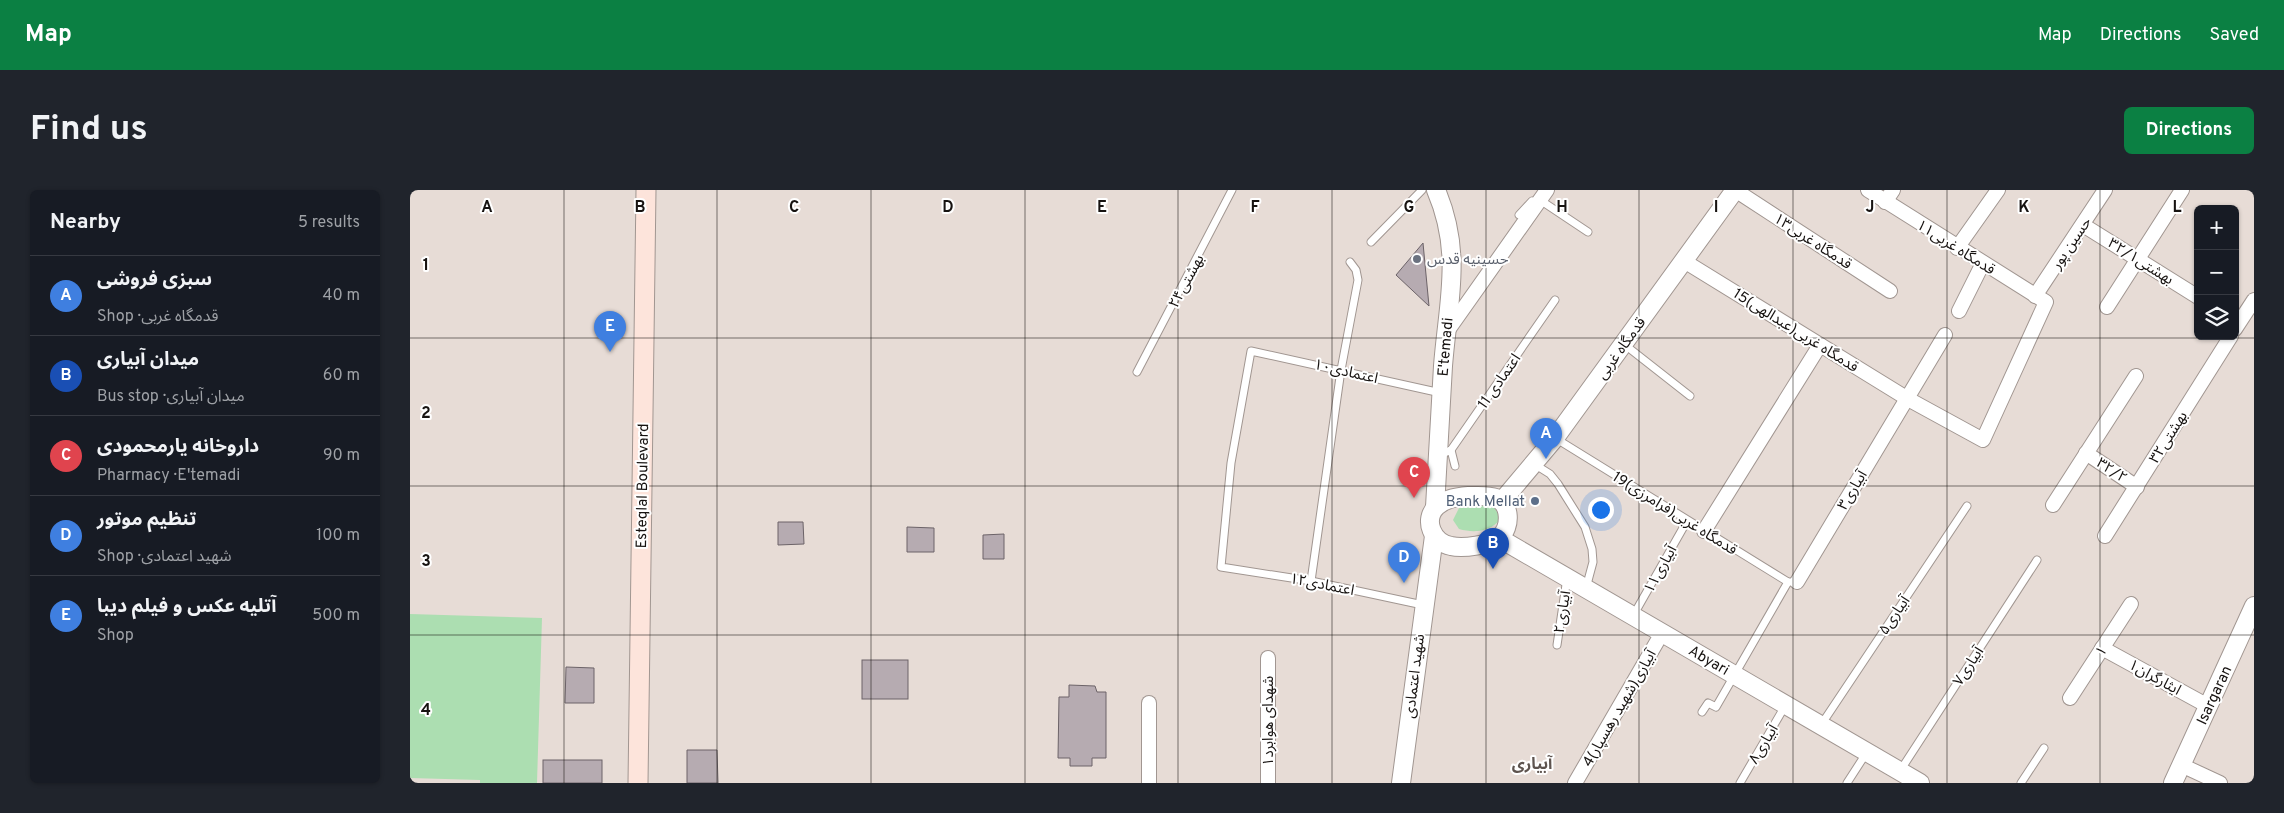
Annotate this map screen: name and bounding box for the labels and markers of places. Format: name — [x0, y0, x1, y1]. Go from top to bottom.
place label: حسینیه قدس — [1427, 251, 1509, 270]
marker: حسینیه قدس — [1411, 253, 1423, 265]
pin: E — [594, 311, 626, 352]
pin: A — [1530, 418, 1562, 459]
pin: C — [1398, 457, 1430, 498]
place label: Bank Mellat — [1446, 493, 1525, 512]
marker: Bank Mellat — [1529, 495, 1541, 507]
pin: B — [1477, 528, 1509, 569]
pin: D — [1388, 542, 1420, 583]

